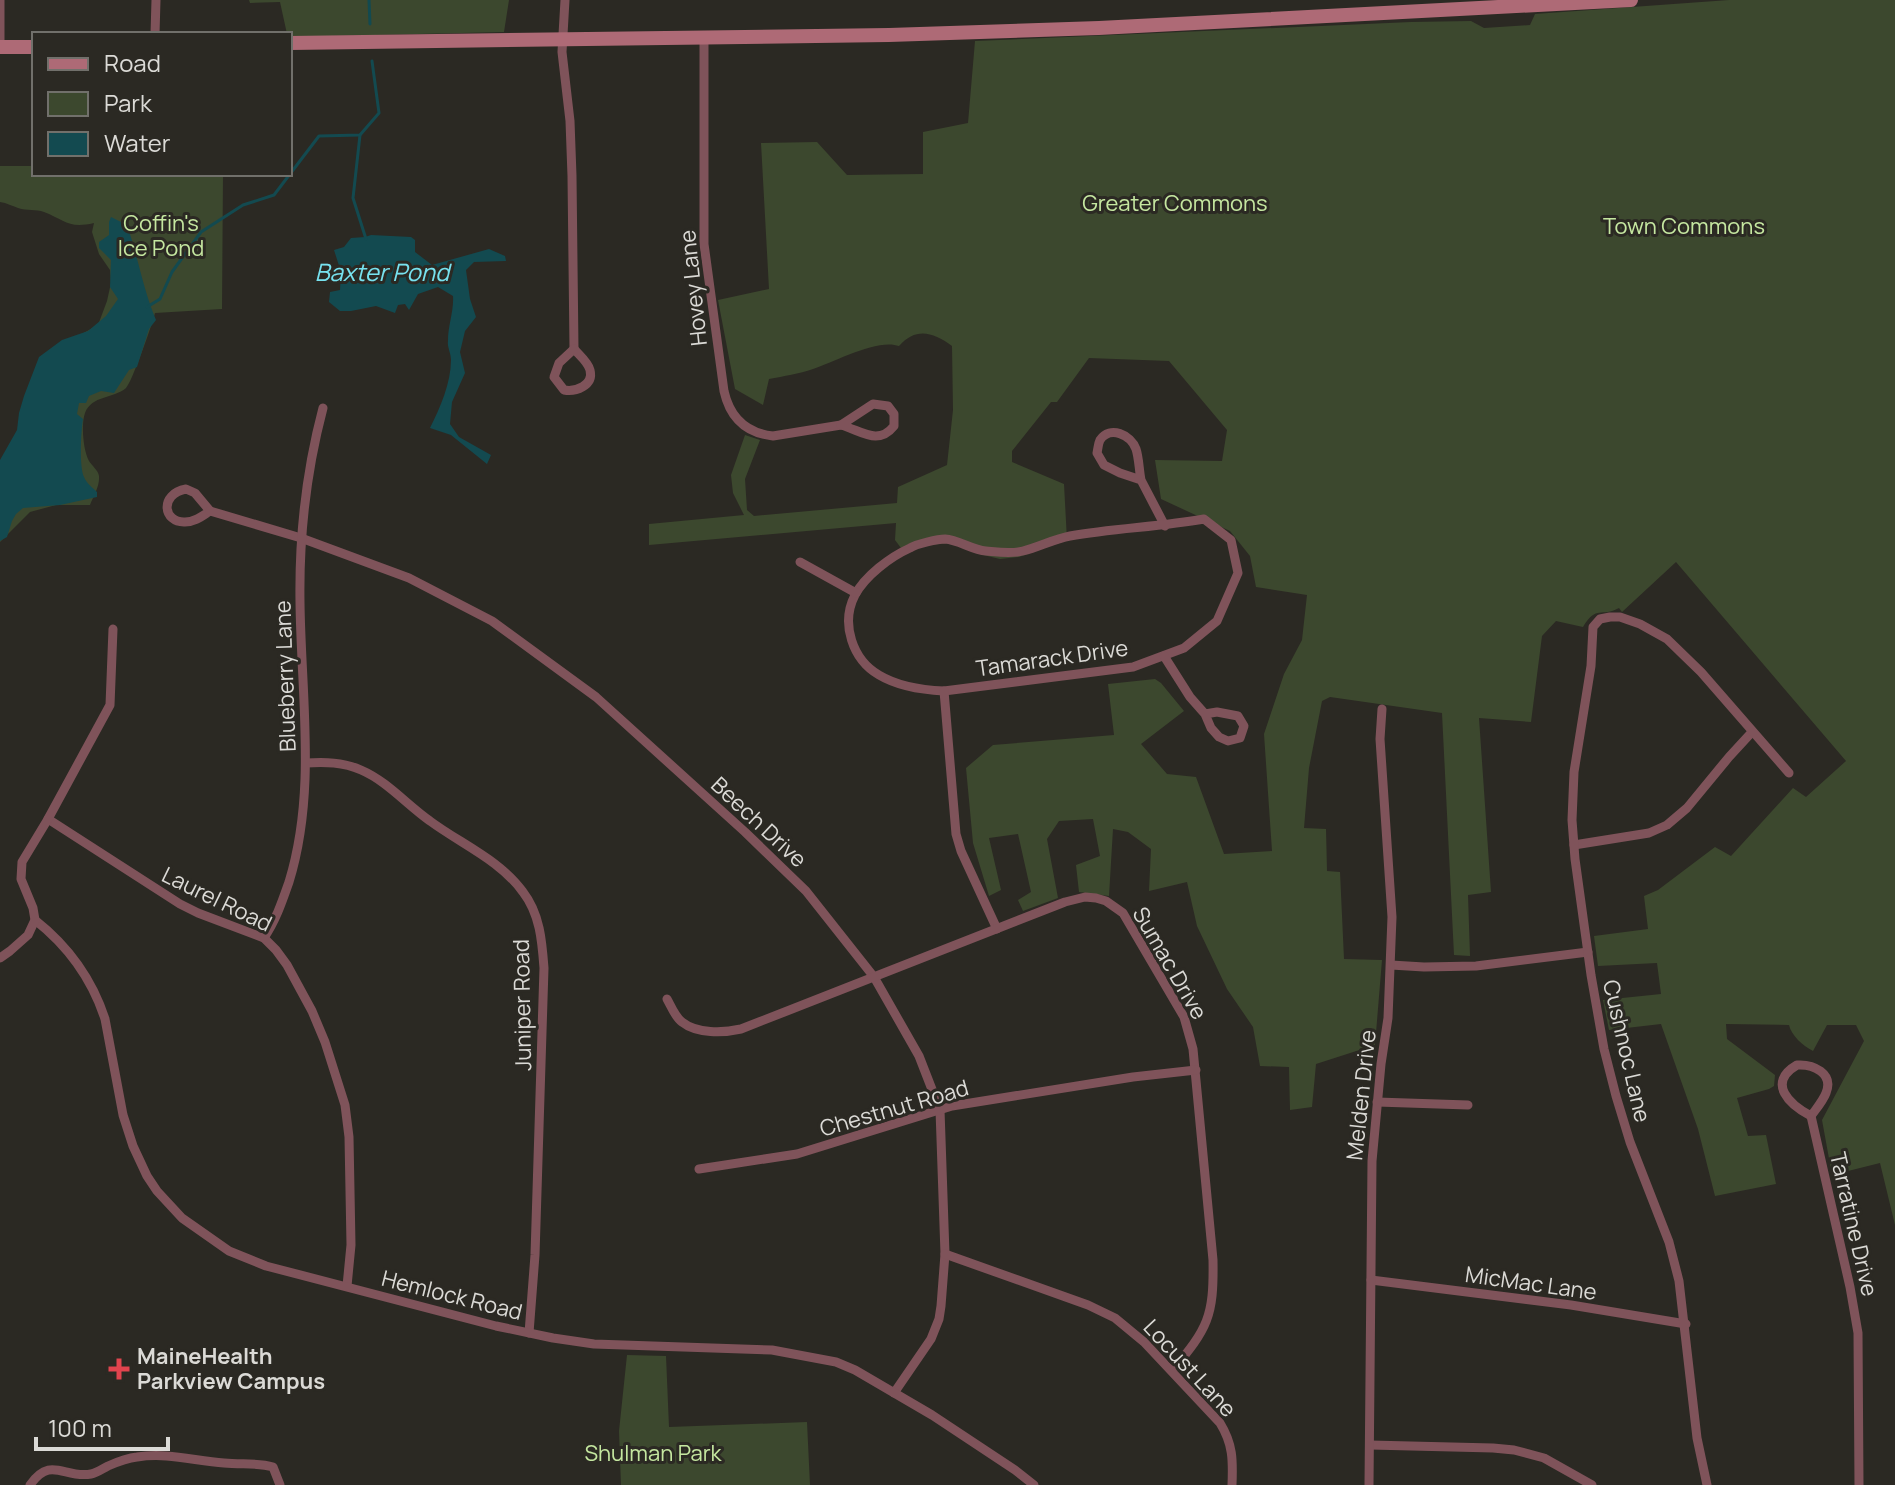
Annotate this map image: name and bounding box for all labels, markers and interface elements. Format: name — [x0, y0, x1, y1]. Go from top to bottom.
legend — [32, 32, 292, 176]
text: Road — [104, 46, 161, 79]
text: Park — [104, 86, 153, 119]
text: Water — [104, 126, 171, 159]
park label: Greater Commons — [1082, 188, 1268, 218]
park label: Coffin's Ice Pond — [118, 208, 204, 263]
park label: Town Commons — [1603, 211, 1765, 241]
street label: Hovey Lane — [672, 228, 714, 347]
water label: Baxter Pond — [315, 255, 452, 288]
street label: Blueberry Lane — [267, 600, 303, 752]
street label: Tamarack Drive — [974, 632, 1130, 684]
street label: Beech Drive — [705, 770, 813, 874]
street label: Laurel Road — [157, 859, 277, 939]
street label: Sumac Drive — [1126, 901, 1214, 1025]
street label: Juniper Road — [506, 939, 538, 1071]
street label: Cushnoc Lane — [1596, 977, 1658, 1125]
street label: Melden Drive — [1339, 1028, 1383, 1162]
street label: Chestnut Road — [816, 1072, 972, 1144]
street label: Tarratine Drive — [1823, 1149, 1885, 1299]
street label: MicMac Lane — [1463, 1259, 1599, 1307]
street label: Hemlock Road — [378, 1263, 526, 1327]
street label: Locust Lane — [1137, 1313, 1243, 1424]
place label: MaineHealth Parkview Campus — [137, 1341, 325, 1396]
marker: MaineHealth Parkview Campus — [108, 1358, 130, 1380]
scale bar — [36, 1401, 168, 1451]
text: 100 m — [48, 1411, 112, 1444]
park label: Shulman Park — [584, 1438, 723, 1468]

